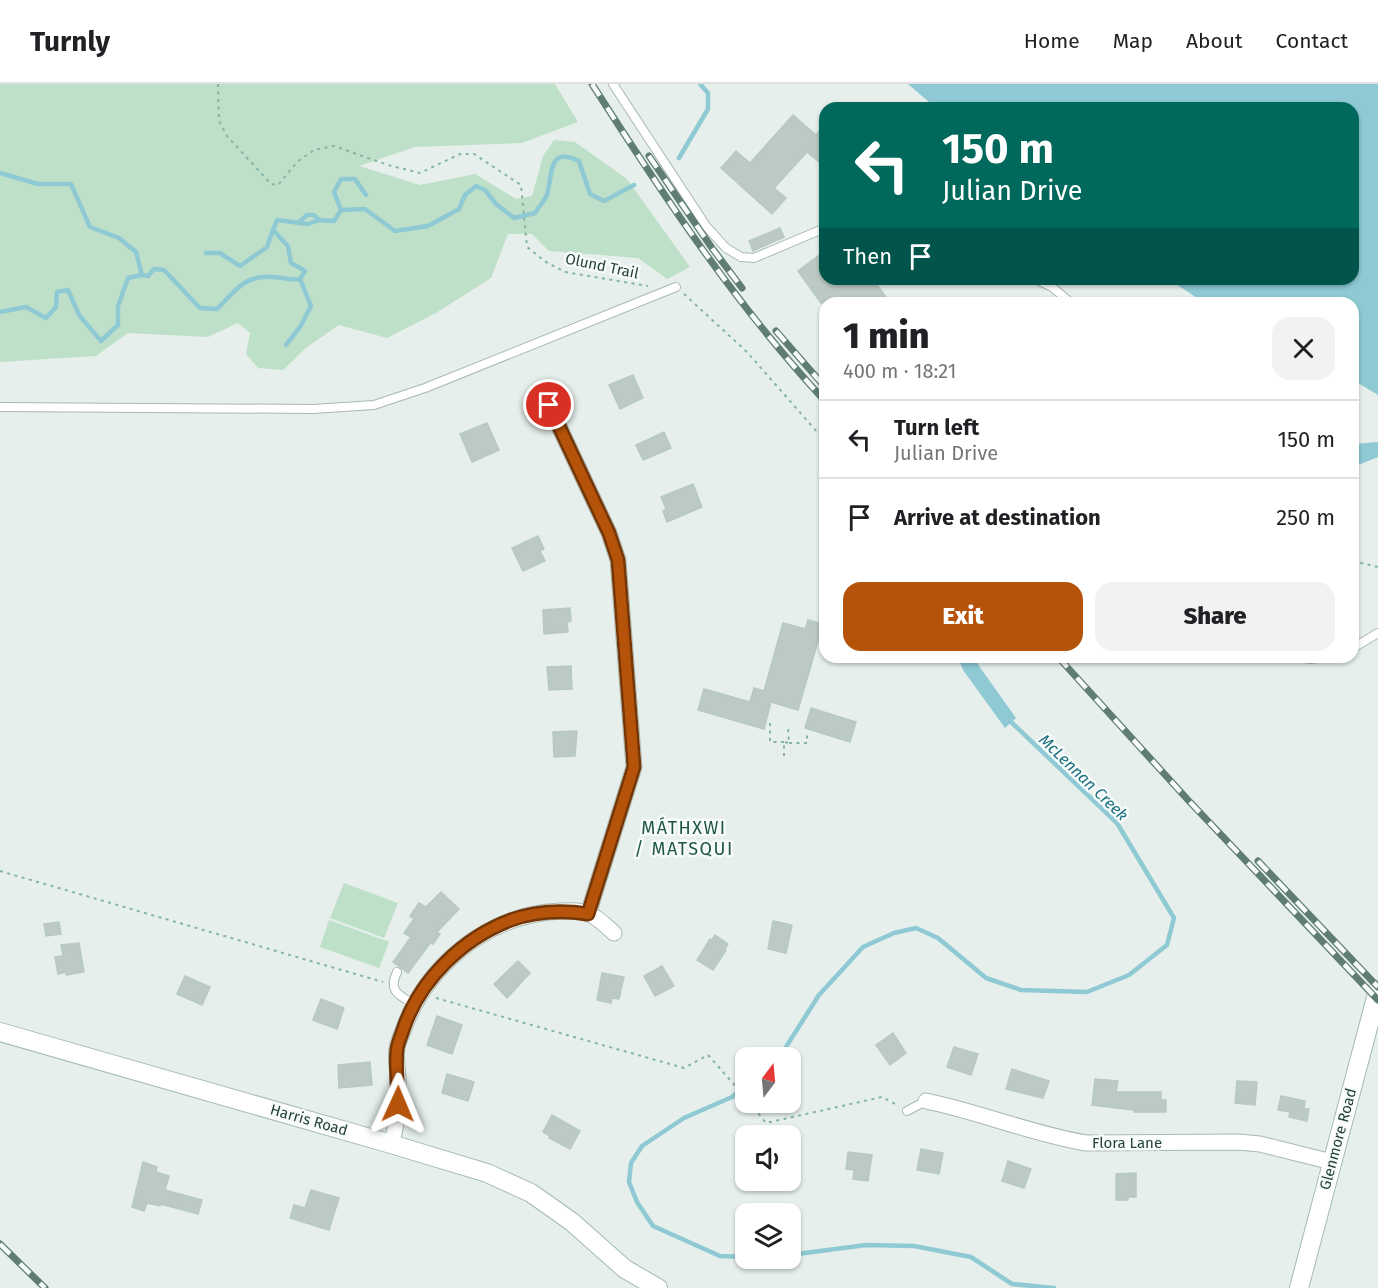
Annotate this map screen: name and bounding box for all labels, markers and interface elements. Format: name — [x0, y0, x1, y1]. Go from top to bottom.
text: Turnly — [30, 25, 110, 58]
text: Home — [1024, 28, 1080, 54]
text: Map — [1113, 28, 1153, 54]
text: About — [1186, 28, 1243, 54]
text: Contact — [1276, 28, 1348, 54]
text: 150 m — [942, 124, 1054, 174]
icon: left — [843, 126, 921, 204]
text: Julian Drive — [942, 175, 1082, 207]
icon: arrive — [904, 240, 937, 273]
text: Then — [843, 243, 892, 270]
street label: Olund Trail — [564, 249, 641, 283]
text: 1 min — [843, 314, 929, 358]
button: close — [1272, 317, 1335, 380]
text: 400 m · 18:21 — [843, 359, 956, 383]
pin — [523, 379, 574, 430]
icon: arrive — [532, 388, 565, 421]
text: Turn left — [894, 414, 979, 441]
icon: left — [843, 423, 876, 456]
text: 150 m — [1277, 426, 1335, 453]
text: Julian Drive — [894, 441, 998, 465]
icon: arrive — [843, 501, 876, 534]
text: Arrive at destination — [894, 504, 1101, 531]
text: 250 m — [1276, 504, 1335, 531]
button: Exit — [843, 582, 1083, 651]
button: Share — [1095, 582, 1335, 651]
water label: McLennan Creek — [1035, 730, 1132, 825]
district label: MÁTHXWI / MATSQUI — [634, 816, 734, 860]
north arrow — [735, 1047, 801, 1113]
map controls — [735, 1047, 801, 1269]
position arrow — [366, 1072, 430, 1136]
street label: Glenmore Road — [1316, 1086, 1360, 1192]
street label: Harris Road — [268, 1100, 350, 1140]
button: sound — [735, 1125, 801, 1191]
street label: Flora Lane — [1092, 1134, 1162, 1152]
button: layers — [735, 1203, 801, 1269]

